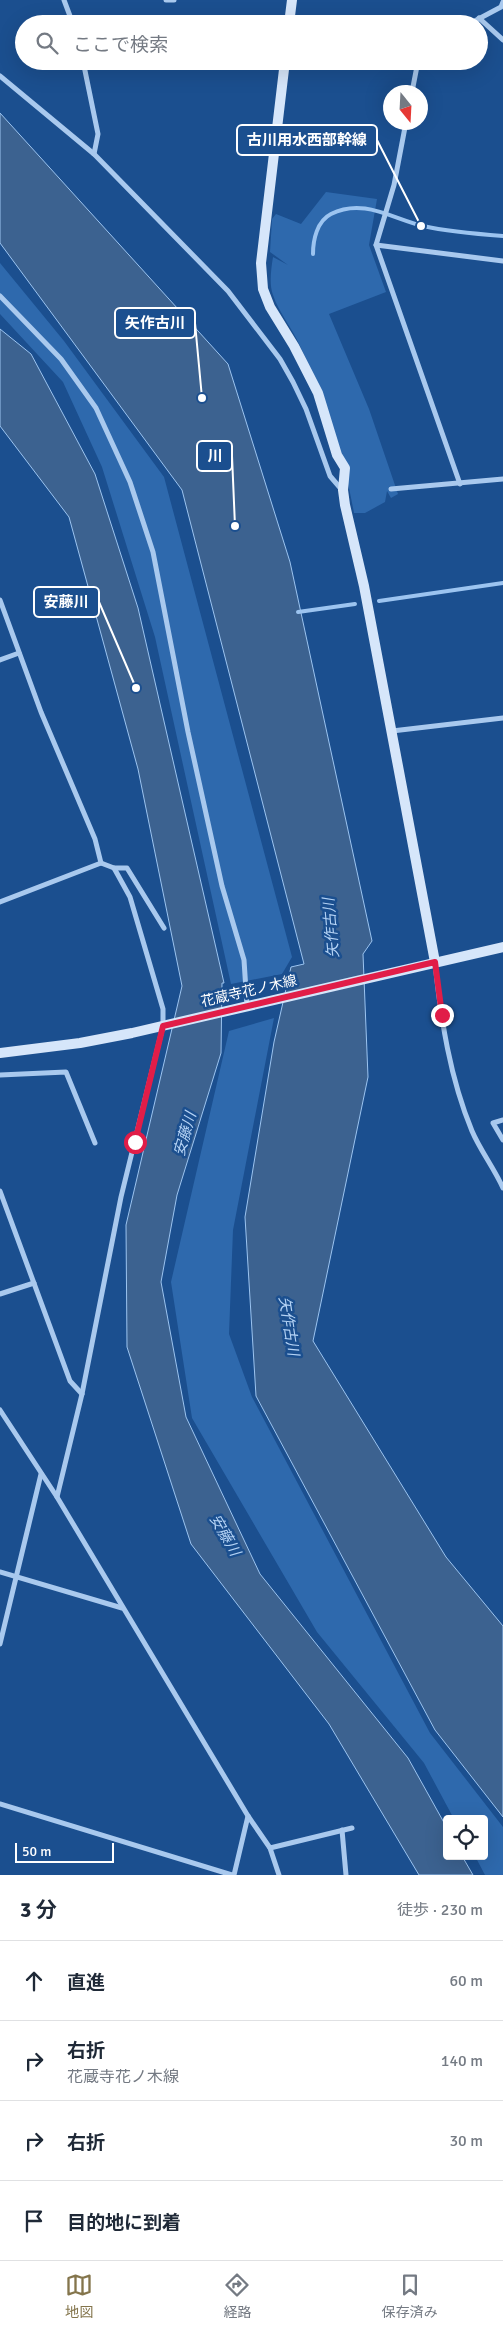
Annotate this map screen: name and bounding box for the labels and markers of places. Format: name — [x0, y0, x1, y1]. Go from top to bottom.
callout: 古川用水西部幹線 — [237, 125, 377, 155]
callout: 矢作古川 — [115, 308, 195, 338]
callout: 川 — [197, 441, 232, 471]
callout: 安藤川 — [34, 587, 99, 617]

